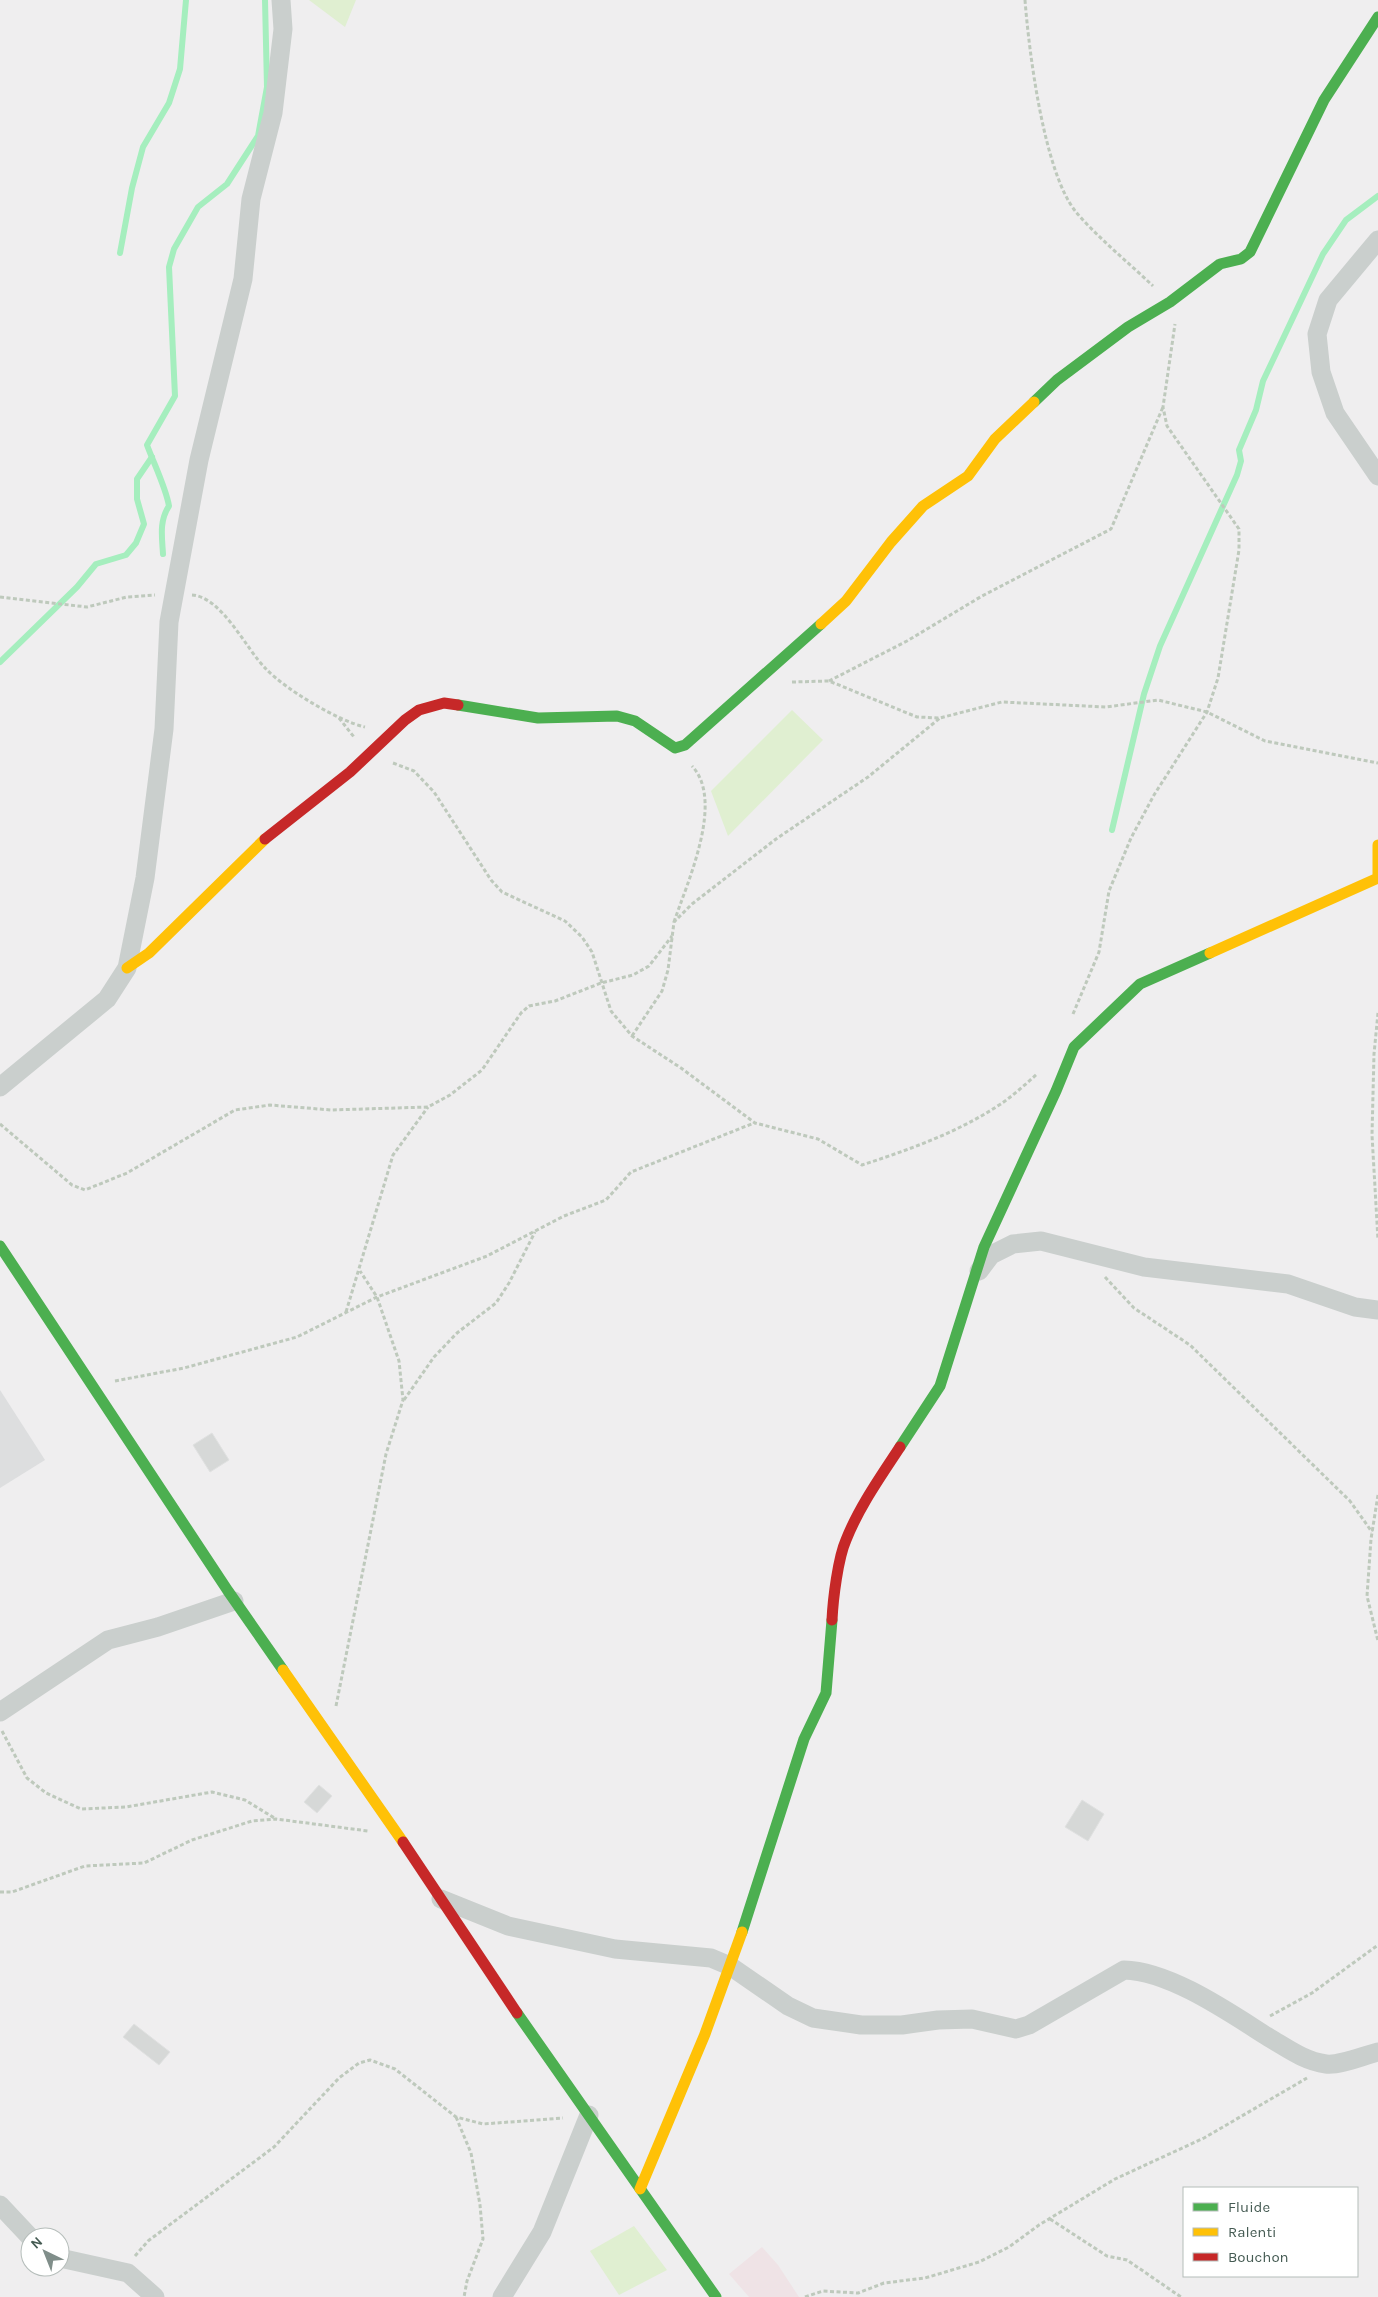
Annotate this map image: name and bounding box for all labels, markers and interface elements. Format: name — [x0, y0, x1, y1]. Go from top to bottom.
legend — [1183, 2187, 1358, 2277]
text: Fluide — [1228, 2198, 1270, 2216]
text: Ralenti — [1228, 2223, 1277, 2241]
north arrow — [20, 2227, 70, 2277]
text: N — [27, 2233, 46, 2253]
text: Bouchon — [1228, 2248, 1289, 2266]

